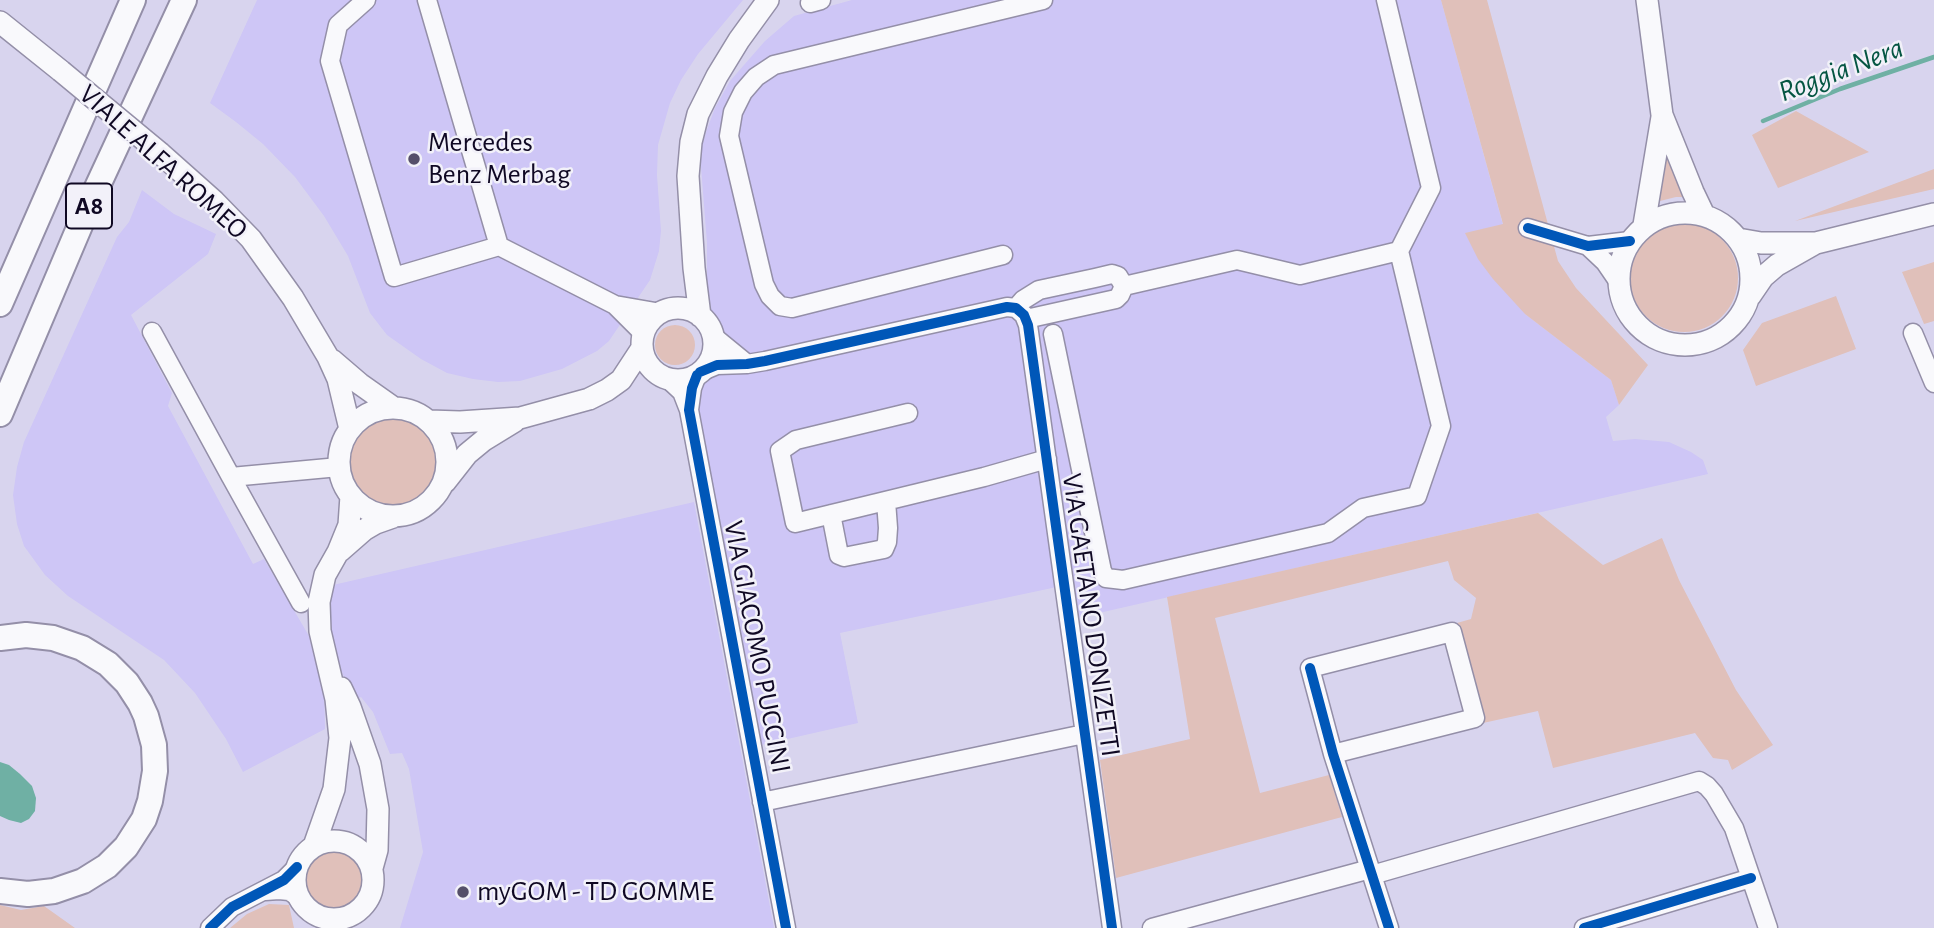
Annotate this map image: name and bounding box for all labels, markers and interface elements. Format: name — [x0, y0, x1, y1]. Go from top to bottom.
water label: Roggia Nera — [1773, 30, 1909, 110]
street label: VIALE ALFA ROMEO — [72, 77, 254, 247]
place label: Mercedes Benz Merbag — [428, 126, 571, 192]
marker: Mercedes Benz Merbag — [406, 151, 422, 167]
road number: A8 — [66, 183, 112, 228]
street label: VIA GAETANO DONIZETTI — [1054, 471, 1128, 759]
street label: VIA GIACOMO PUCCINI — [716, 518, 798, 776]
place label: myGOM - TD GOMME — [477, 875, 714, 909]
marker: myGOM - TD GOMME — [455, 884, 471, 900]

